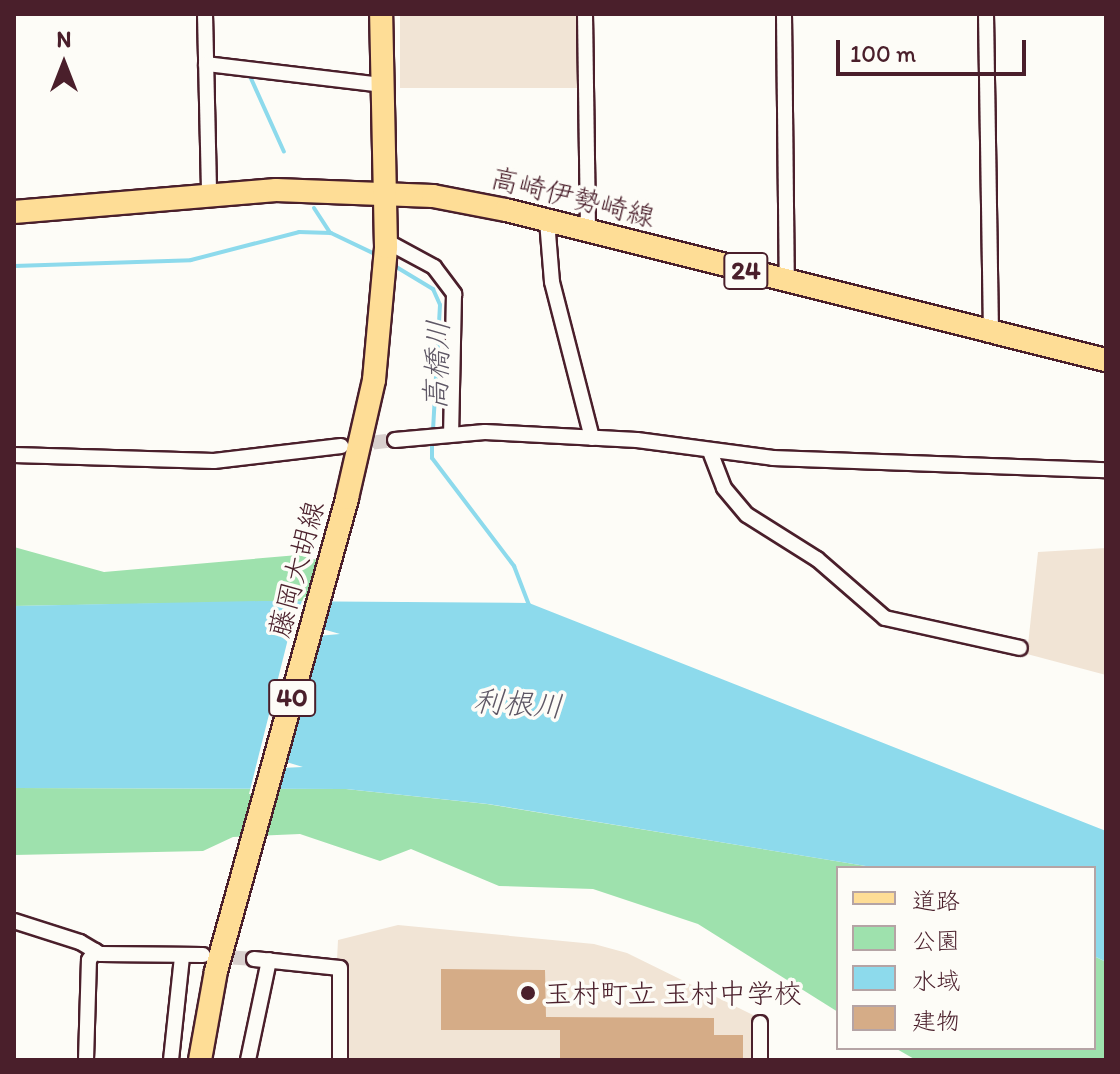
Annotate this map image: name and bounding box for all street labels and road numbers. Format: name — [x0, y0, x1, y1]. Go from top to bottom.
street label: 高崎伊勢崎線 — [487, 160, 659, 234]
road number: 24 — [722, 249, 770, 293]
street label: 藤岡大胡線 — [262, 497, 330, 641]
road number: 40 — [268, 676, 316, 720]

